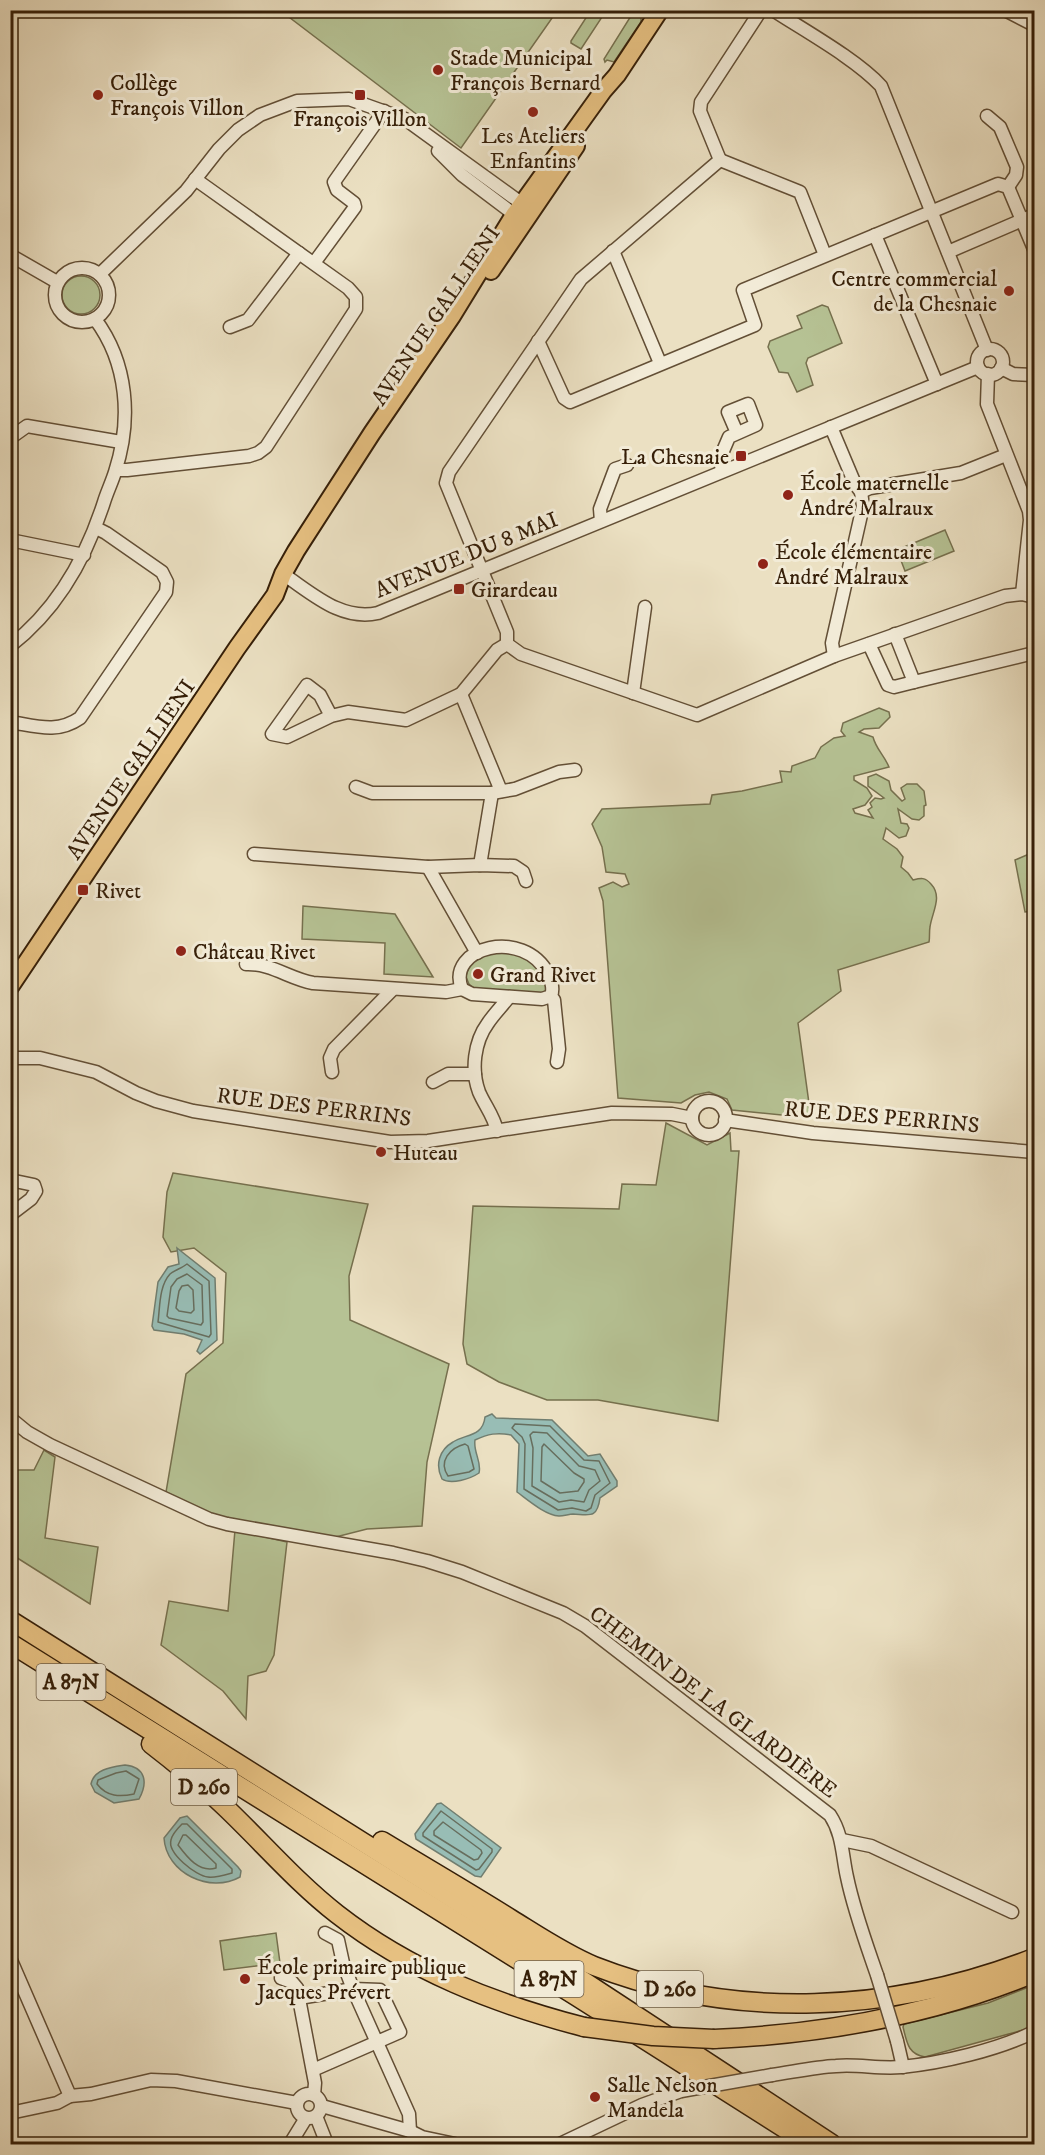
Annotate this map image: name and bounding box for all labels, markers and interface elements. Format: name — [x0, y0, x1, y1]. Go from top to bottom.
place label: Stade Municipal François Bernard — [450, 45, 600, 97]
marker: Stade Municipal François Bernard — [431, 63, 445, 77]
place label: Collège François Villon — [110, 70, 245, 122]
marker: Collège François Villon — [91, 88, 105, 102]
marker: François Villon — [353, 88, 367, 102]
marker: Les Ateliers Enfantins — [526, 105, 540, 119]
place label: François Villon — [293, 106, 428, 133]
place label: Les Ateliers Enfantins — [481, 123, 585, 175]
street label: AVENUE GALLIENI — [366, 221, 506, 411]
place label: Centre commercial de la Chesnaie — [831, 266, 997, 318]
marker: Centre commercial de la Chesnaie — [1002, 284, 1016, 298]
place label: La Chesnaie — [621, 444, 729, 471]
marker: La Chesnaie — [734, 449, 748, 463]
place label: École maternelle André Malraux — [800, 470, 949, 522]
marker: École maternelle André Malraux — [781, 488, 795, 502]
street label: AVENUE DU 8 MAI — [371, 506, 562, 604]
place label: École élémentaire André Malraux — [775, 539, 932, 591]
marker: École élémentaire André Malraux — [756, 557, 770, 571]
place label: Girardeau — [471, 577, 558, 604]
marker: Girardeau — [452, 582, 466, 596]
street label: AVENUE GALLIENI — [61, 675, 201, 865]
place label: Rivet — [95, 878, 141, 905]
marker: Rivet — [76, 883, 90, 897]
place label: Château Rivet — [193, 939, 315, 966]
marker: Château Rivet — [174, 944, 188, 958]
place label: Grand Rivet — [490, 962, 596, 989]
marker: Grand Rivet — [471, 967, 485, 981]
street label: RUE DES PERRINS — [215, 1082, 413, 1133]
street label: RUE DES PERRINS — [783, 1096, 981, 1139]
place label: Huteau — [393, 1140, 458, 1167]
marker: Huteau — [374, 1145, 388, 1159]
street label: CHEMIN DE LA GLARDIÈRE — [584, 1600, 842, 1804]
road number: A 87N — [36, 1664, 106, 1700]
road number: D 260 — [171, 1769, 237, 1805]
place label: École primaire publique Jacques Prévert — [255, 1954, 466, 2006]
road number: A 87N — [514, 1961, 584, 1997]
road number: D 260 — [637, 1971, 703, 2007]
marker: École primaire publique Jacques Prévert — [238, 1972, 252, 1986]
place label: Salle Nelson Mandela — [607, 2072, 718, 2124]
marker: Salle Nelson Mandela — [588, 2090, 602, 2104]

